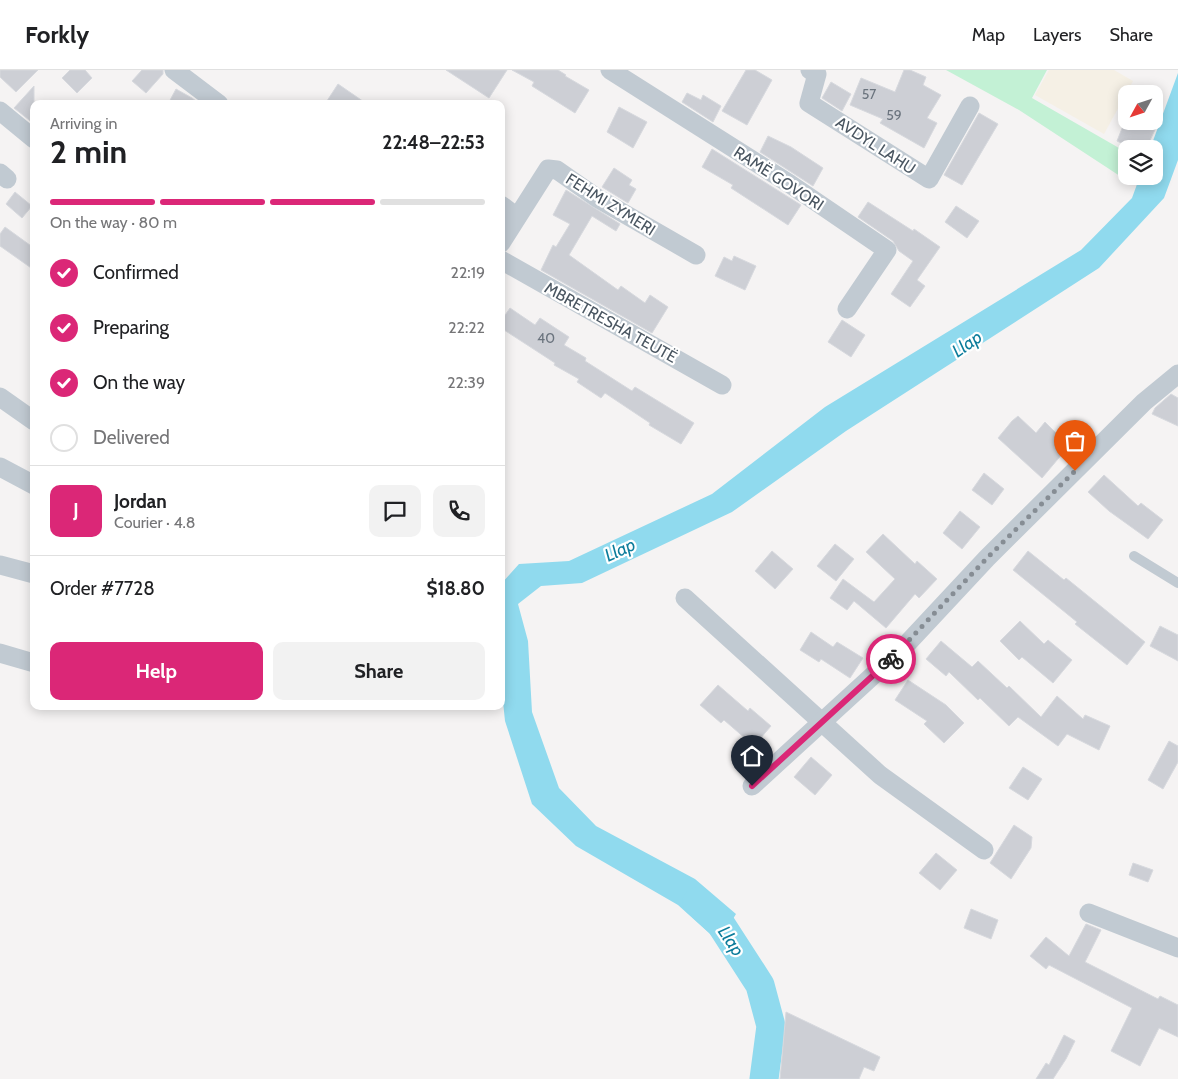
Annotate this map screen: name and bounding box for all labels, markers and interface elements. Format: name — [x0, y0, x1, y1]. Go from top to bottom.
text: Forkly — [25, 20, 89, 49]
text: Map — [972, 24, 1005, 46]
text: Layers — [1033, 24, 1082, 46]
text: Share — [1110, 24, 1153, 46]
house number: 57 — [862, 85, 876, 103]
north arrow — [1118, 85, 1162, 130]
map controls — [1118, 85, 1163, 185]
house number: 59 — [886, 106, 902, 124]
street label: AVDYL LAHU — [832, 113, 919, 178]
text: Arriving in — [50, 114, 117, 133]
text: 22:48–22:53 — [382, 131, 485, 154]
text: 2 min — [50, 132, 127, 171]
button: layers — [1118, 140, 1163, 185]
street label: RAMË GOVORI — [730, 142, 827, 215]
street label: FEHMI ZYMERI — [562, 169, 659, 240]
text: On the way · 80 m — [50, 213, 177, 232]
icon: check — [50, 259, 78, 287]
text: Confirmed — [93, 261, 179, 284]
text: 22:19 — [451, 263, 485, 282]
street label: MBRETRESHA TEUTË — [541, 278, 680, 367]
icon: check — [50, 314, 78, 342]
text: Preparing — [93, 316, 169, 339]
text: 22:22 — [448, 318, 485, 337]
water label: Llap — [948, 326, 986, 362]
house number: 40 — [537, 329, 555, 347]
icon: check — [50, 369, 78, 397]
text: On the way — [93, 371, 185, 394]
text: 22:39 — [447, 373, 485, 392]
pin — [1054, 420, 1096, 471]
text: Delivered — [93, 426, 170, 449]
icon: bag — [1061, 427, 1089, 455]
button: chat — [369, 485, 421, 537]
button: phone — [433, 485, 485, 537]
text: Jordan — [114, 490, 167, 513]
text: J — [73, 499, 79, 522]
text: Courier · 4.8 — [114, 513, 196, 532]
water label: Llap — [601, 533, 639, 567]
text: Order #7728 — [50, 577, 155, 600]
text: $18.80 — [426, 577, 485, 600]
courier — [866, 634, 916, 684]
button: Help — [50, 642, 263, 700]
button: Share — [273, 642, 485, 700]
icon: bike — [877, 645, 905, 673]
pin — [731, 735, 773, 786]
icon: home — [738, 742, 766, 770]
water label: Llap — [713, 922, 749, 960]

